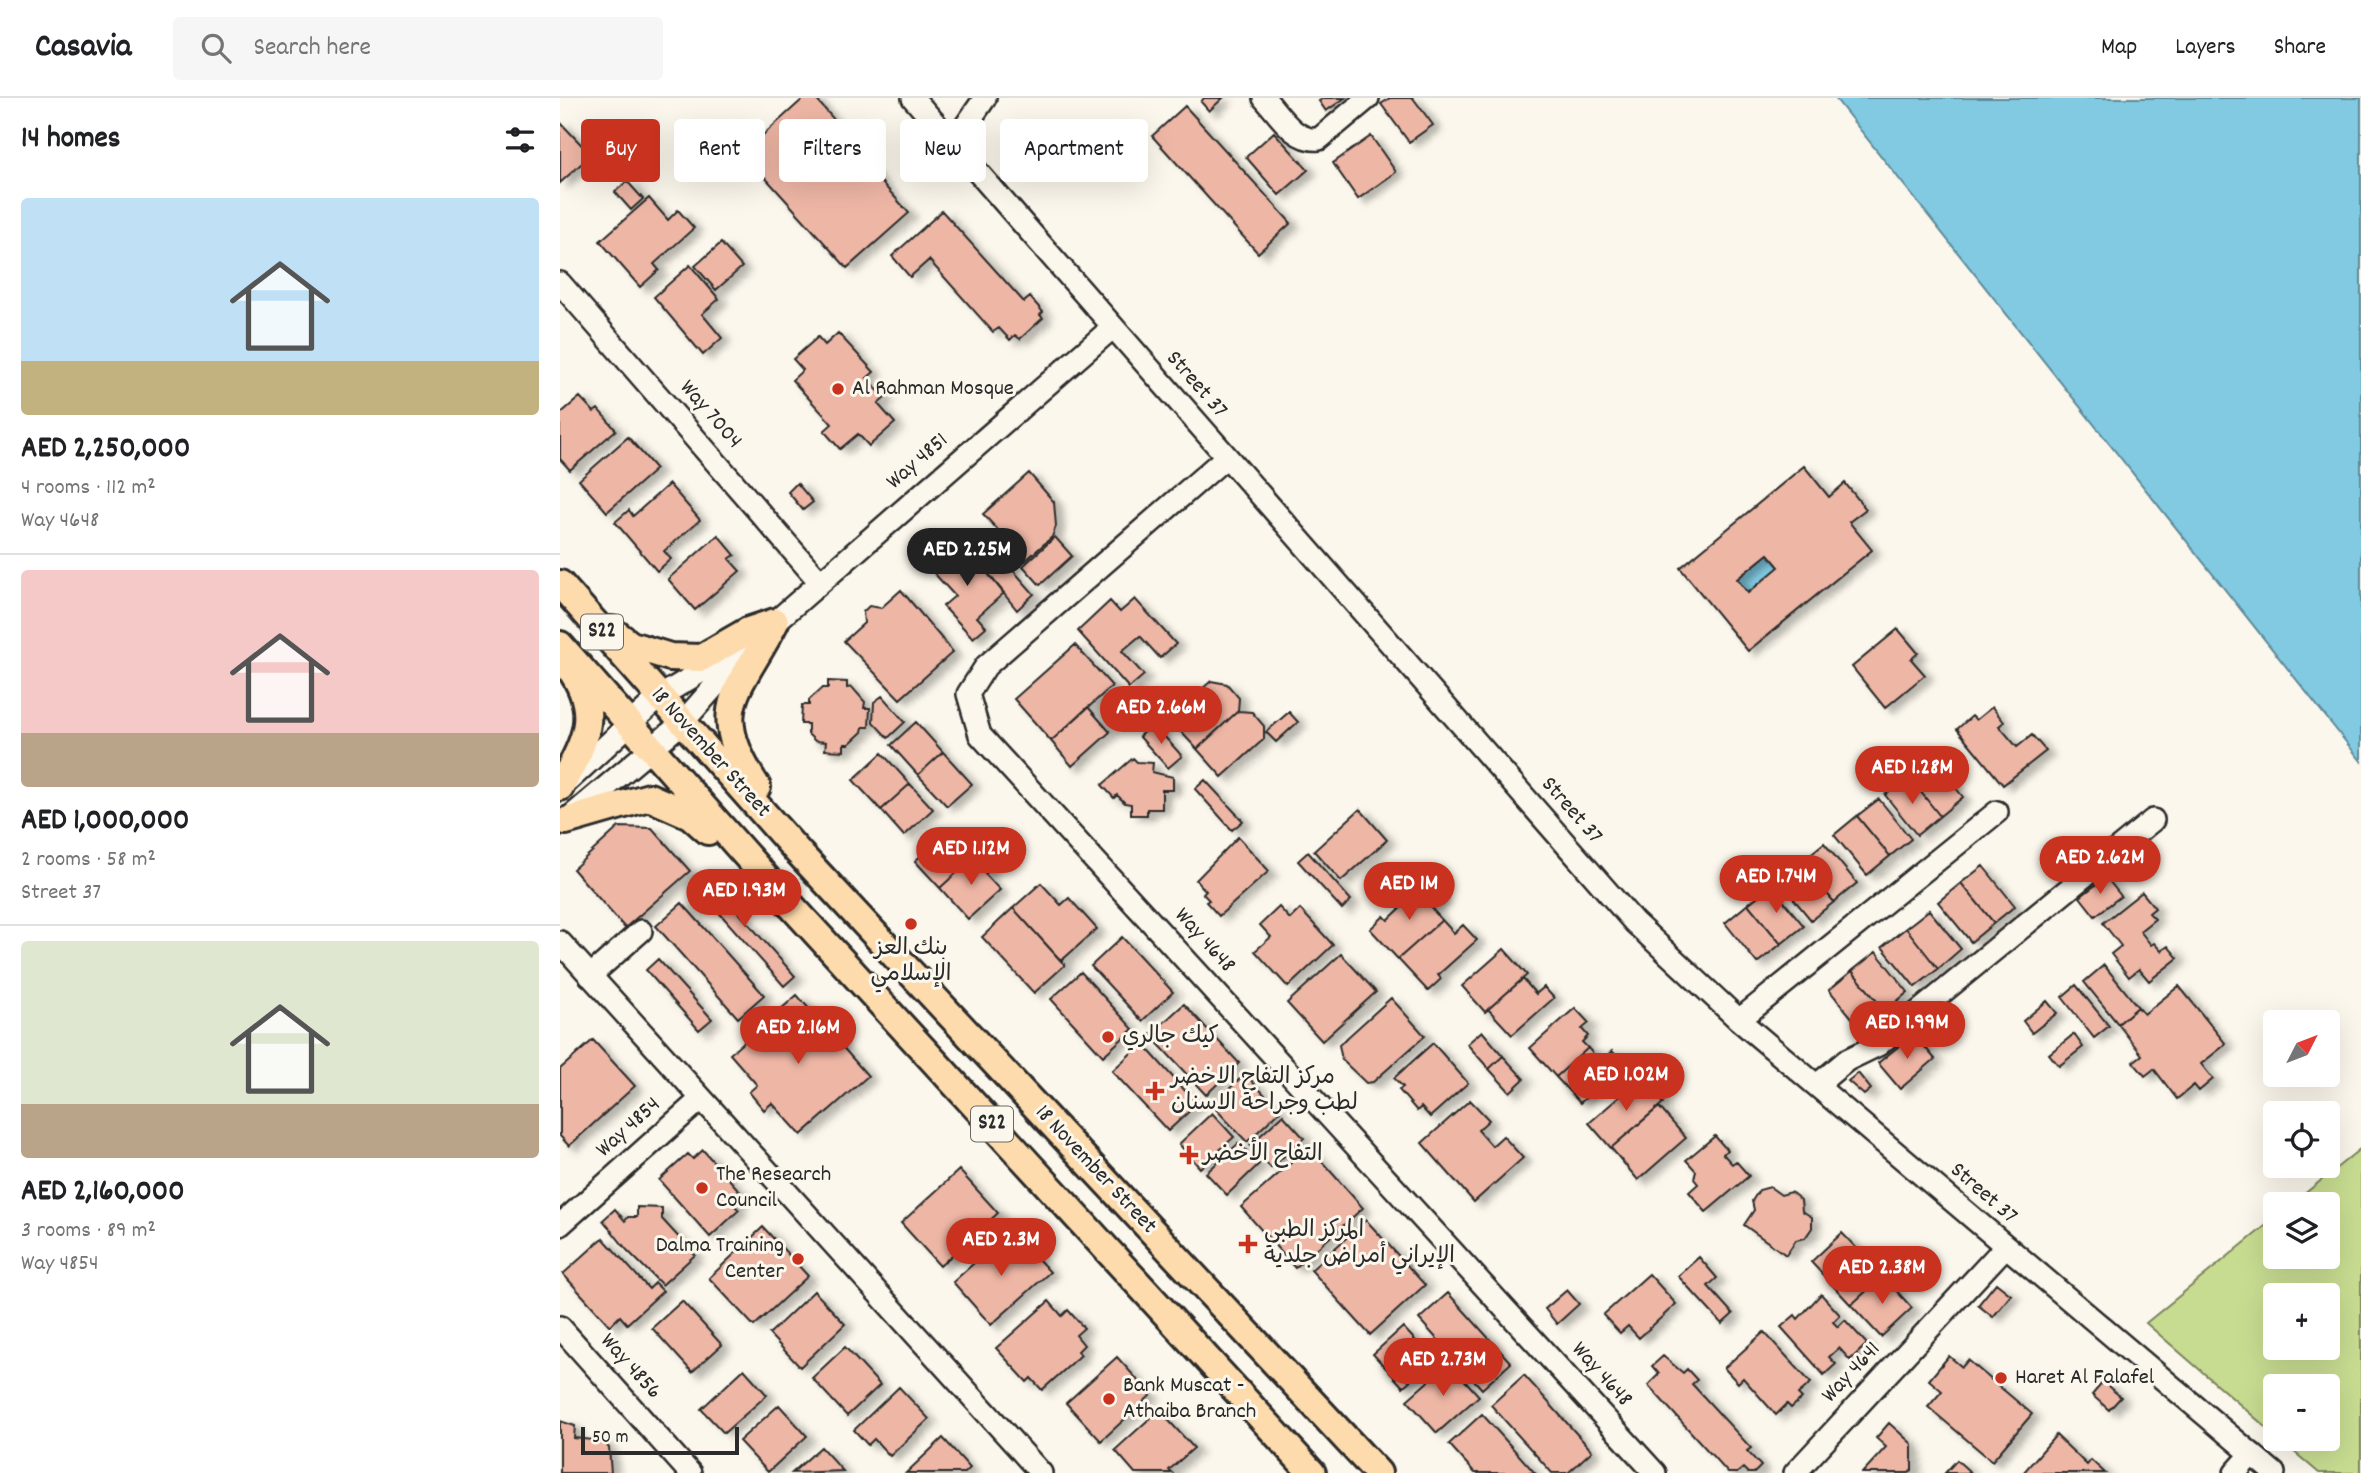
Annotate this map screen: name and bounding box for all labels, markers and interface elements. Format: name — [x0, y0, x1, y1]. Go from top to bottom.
search box — [173, 17, 663, 80]
text: Casavia — [35, 25, 131, 72]
icon: search — [197, 29, 235, 67]
text: Search here — [253, 30, 371, 67]
text: Map — [2101, 31, 2137, 65]
text: Layers — [2175, 31, 2236, 65]
text: Share — [2274, 31, 2326, 65]
text: 14 homes — [21, 119, 120, 162]
chip: Buy — [581, 119, 660, 182]
chip: Rent — [674, 119, 765, 182]
chip: Filters — [779, 119, 886, 182]
chip: New — [900, 119, 986, 182]
chip: Apartment — [1000, 119, 1148, 182]
icon: filters — [501, 121, 539, 159]
icon: home — [217, 243, 343, 369]
street label: Street 37 — [1157, 344, 1235, 426]
street label: Way 7004 — [671, 373, 749, 457]
place label: Al Rahman Mosque — [852, 373, 1014, 406]
marker: Al Rahman Mosque — [830, 381, 846, 397]
street label: Way 4851 — [880, 426, 956, 498]
text: AED 2,250,000 — [21, 429, 190, 472]
text: 4 rooms · 112 m² — [21, 472, 156, 505]
text: Way 4648 — [21, 505, 99, 538]
pin: AED 2.25M — [887, 528, 1047, 588]
text: AED 2.25M — [923, 534, 1011, 567]
road number: S22 — [581, 614, 623, 650]
icon: home — [217, 615, 343, 741]
street label: 18 November Street — [642, 680, 778, 826]
pin: AED 2.66M — [1081, 686, 1241, 746]
text: AED 2.66M — [1116, 692, 1206, 725]
pin: AED 1.28M — [1832, 746, 1992, 806]
text: AED 1.28M — [1871, 752, 1953, 785]
street label: Street 37 — [1532, 770, 1610, 852]
text: AED 1,000,000 — [21, 801, 189, 844]
pin: AED 1.12M — [891, 828, 1051, 887]
text: AED 1.12M — [932, 833, 1010, 866]
pin: AED 2.62M — [2020, 836, 2180, 896]
text: AED 2.62M — [2056, 842, 2144, 875]
text: 2 rooms · 58 m² — [21, 844, 156, 877]
pin: AED 1.74M — [1696, 856, 1856, 915]
text: AED 1.74M — [1736, 861, 1816, 894]
pin: AED 1M — [1352, 862, 1466, 922]
text: AED 1M — [1380, 868, 1438, 901]
pin: AED 1.93M — [664, 870, 824, 929]
text: AED 1.93M — [702, 875, 786, 908]
text: Street 37 — [21, 877, 101, 910]
street label: Way 4648 — [1166, 901, 1242, 981]
marker: بنك العز الإسلامي — [903, 916, 919, 932]
place label: بنك العز الإسلامي — [871, 933, 951, 993]
icon: home — [217, 986, 343, 1112]
pin: AED 1.99M — [1827, 1002, 1987, 1061]
pin: AED 2.16M — [718, 1006, 878, 1066]
text: AED 1.99M — [1865, 1007, 1949, 1040]
north arrow — [2263, 1010, 2340, 1087]
map controls — [2263, 1010, 2340, 1451]
text: AED 2.16M — [756, 1012, 840, 1045]
place label: كيك جالري — [1122, 1021, 1219, 1054]
marker: كيك جالري — [1100, 1029, 1116, 1045]
pin: AED 1.02M — [1546, 1054, 1706, 1113]
text: AED 1.02M — [1583, 1059, 1669, 1092]
place label: مركز التفاح الاخضر لطب وجراحة الاسنان — [1169, 1062, 1358, 1121]
marker: مركز التفاح الاخضر لطب وجراحة الاسنان — [1145, 1081, 1165, 1101]
street label: Way 4854 — [589, 1090, 669, 1166]
street label: 18 November Street — [1026, 1098, 1164, 1242]
button: locate — [2263, 1101, 2340, 1178]
road number: S22 — [971, 1107, 1013, 1142]
place label: التفاح الأخضر — [1201, 1136, 1323, 1172]
marker: التفاح الأخضر — [1181, 1147, 1197, 1163]
street label: Street 37 — [1942, 1155, 2024, 1233]
place label: The Research Council — [716, 1159, 831, 1218]
text: AED 2,160,000 — [21, 1172, 185, 1215]
marker: The Research Council — [694, 1180, 710, 1196]
button: layers — [2263, 1192, 2340, 1269]
text: 3 rooms · 89 m² — [21, 1215, 156, 1248]
place label: المركز الطبي الإيراني أمراض جلدية — [1264, 1215, 1455, 1275]
pin: AED 2.3M — [929, 1218, 1073, 1278]
text: AED 2.3M — [962, 1224, 1040, 1257]
place label: Dalma Training Center — [656, 1230, 784, 1289]
marker: المركز الطبي الإيراني أمراض جلدية — [1238, 1234, 1258, 1254]
pin: AED 2.38M — [1802, 1246, 1962, 1306]
text: Way 4854 — [21, 1248, 99, 1281]
marker: Dalma Training Center — [790, 1251, 806, 1267]
text: AED 2.38M — [1839, 1252, 1925, 1285]
button: + — [2263, 1283, 2340, 1360]
street label: Way 4856 — [591, 1327, 669, 1407]
street label: Way 4648 — [1563, 1335, 1639, 1415]
street label: Way 4641 — [1815, 1335, 1889, 1411]
pin: AED 2.73M — [1363, 1338, 1523, 1398]
text: AED 2.73M — [1400, 1344, 1486, 1377]
place label: Haret Al Falafel — [2015, 1362, 2155, 1395]
place label: Bank Muscat - Athaiba Branch — [1123, 1370, 1256, 1429]
marker: Haret Al Falafel — [1993, 1370, 2009, 1386]
button: − — [2263, 1374, 2340, 1451]
marker: Bank Muscat - Athaiba Branch — [1101, 1391, 1117, 1407]
scale bar — [581, 1424, 738, 1456]
text: 50 m — [592, 1425, 629, 1452]

